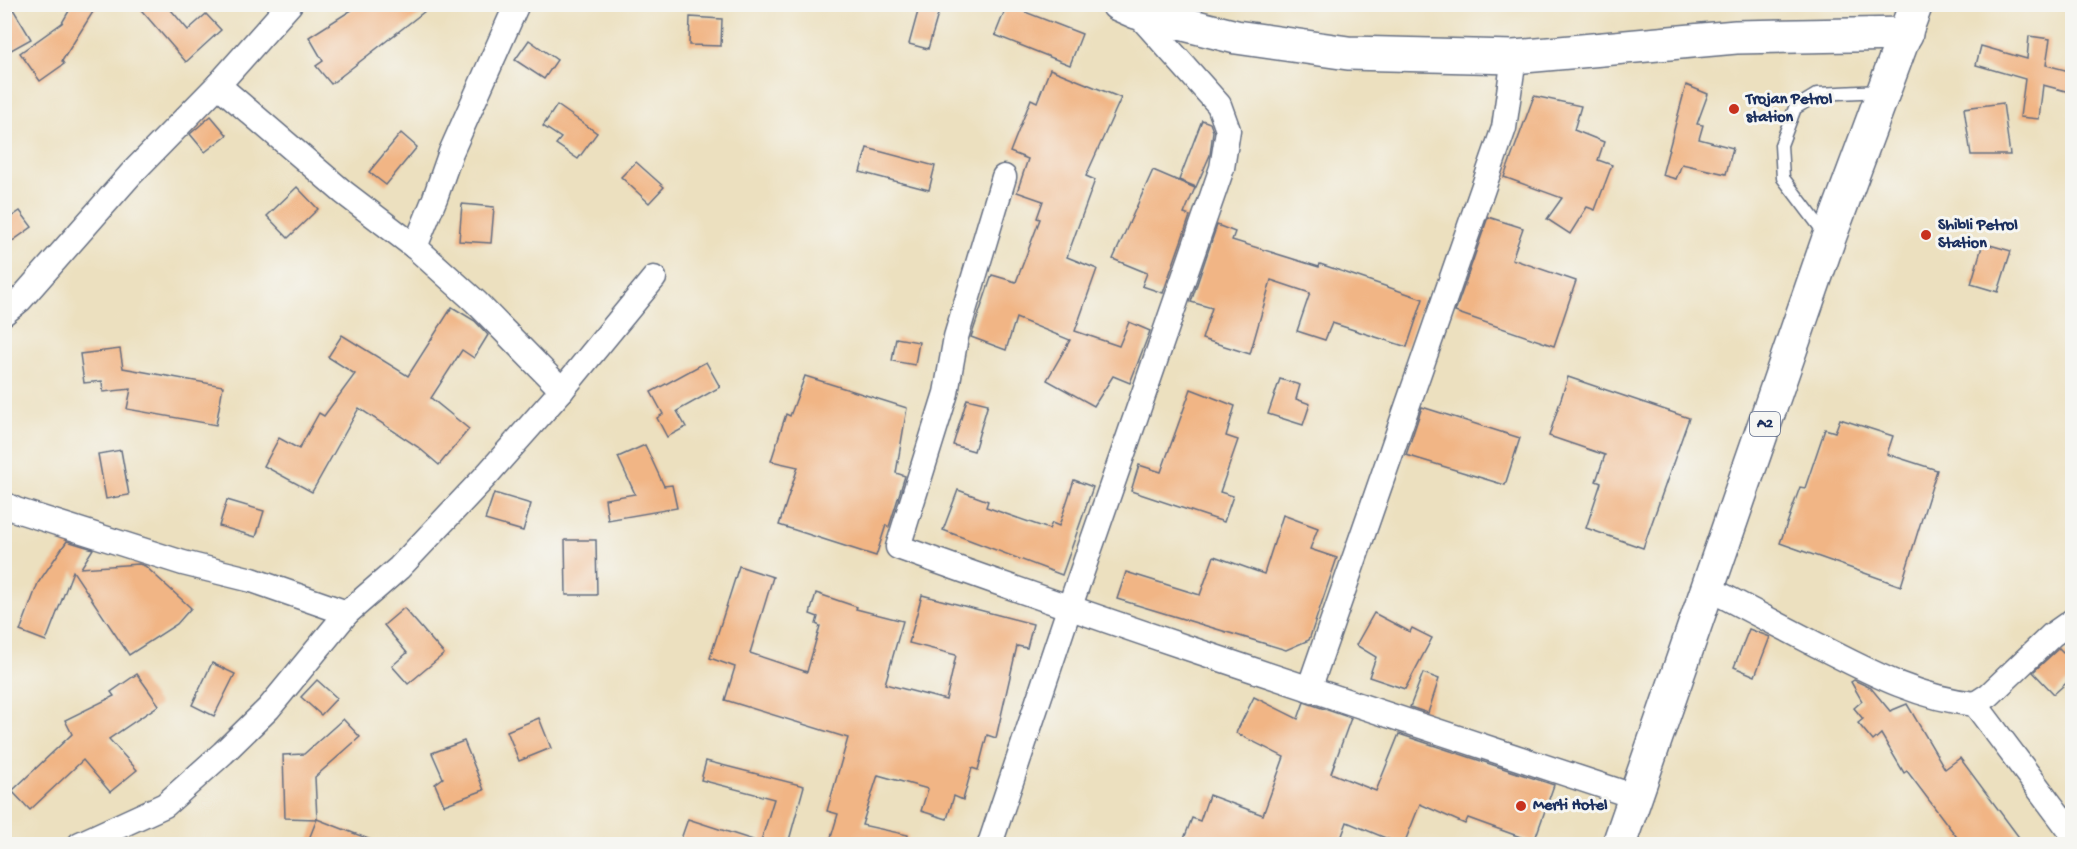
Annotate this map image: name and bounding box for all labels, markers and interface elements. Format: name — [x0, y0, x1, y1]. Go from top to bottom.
place label: Trojan Petrol station — [1744, 91, 1833, 128]
marker: Trojan Petrol station — [1727, 102, 1741, 116]
place label: Shibli Petrol Station — [1938, 217, 2018, 254]
marker: Shibli Petrol Station — [1919, 228, 1933, 242]
road number: A2 — [1750, 412, 1780, 436]
place label: Merti Hotel — [1533, 797, 1608, 816]
marker: Merti Hotel — [1514, 799, 1528, 813]

